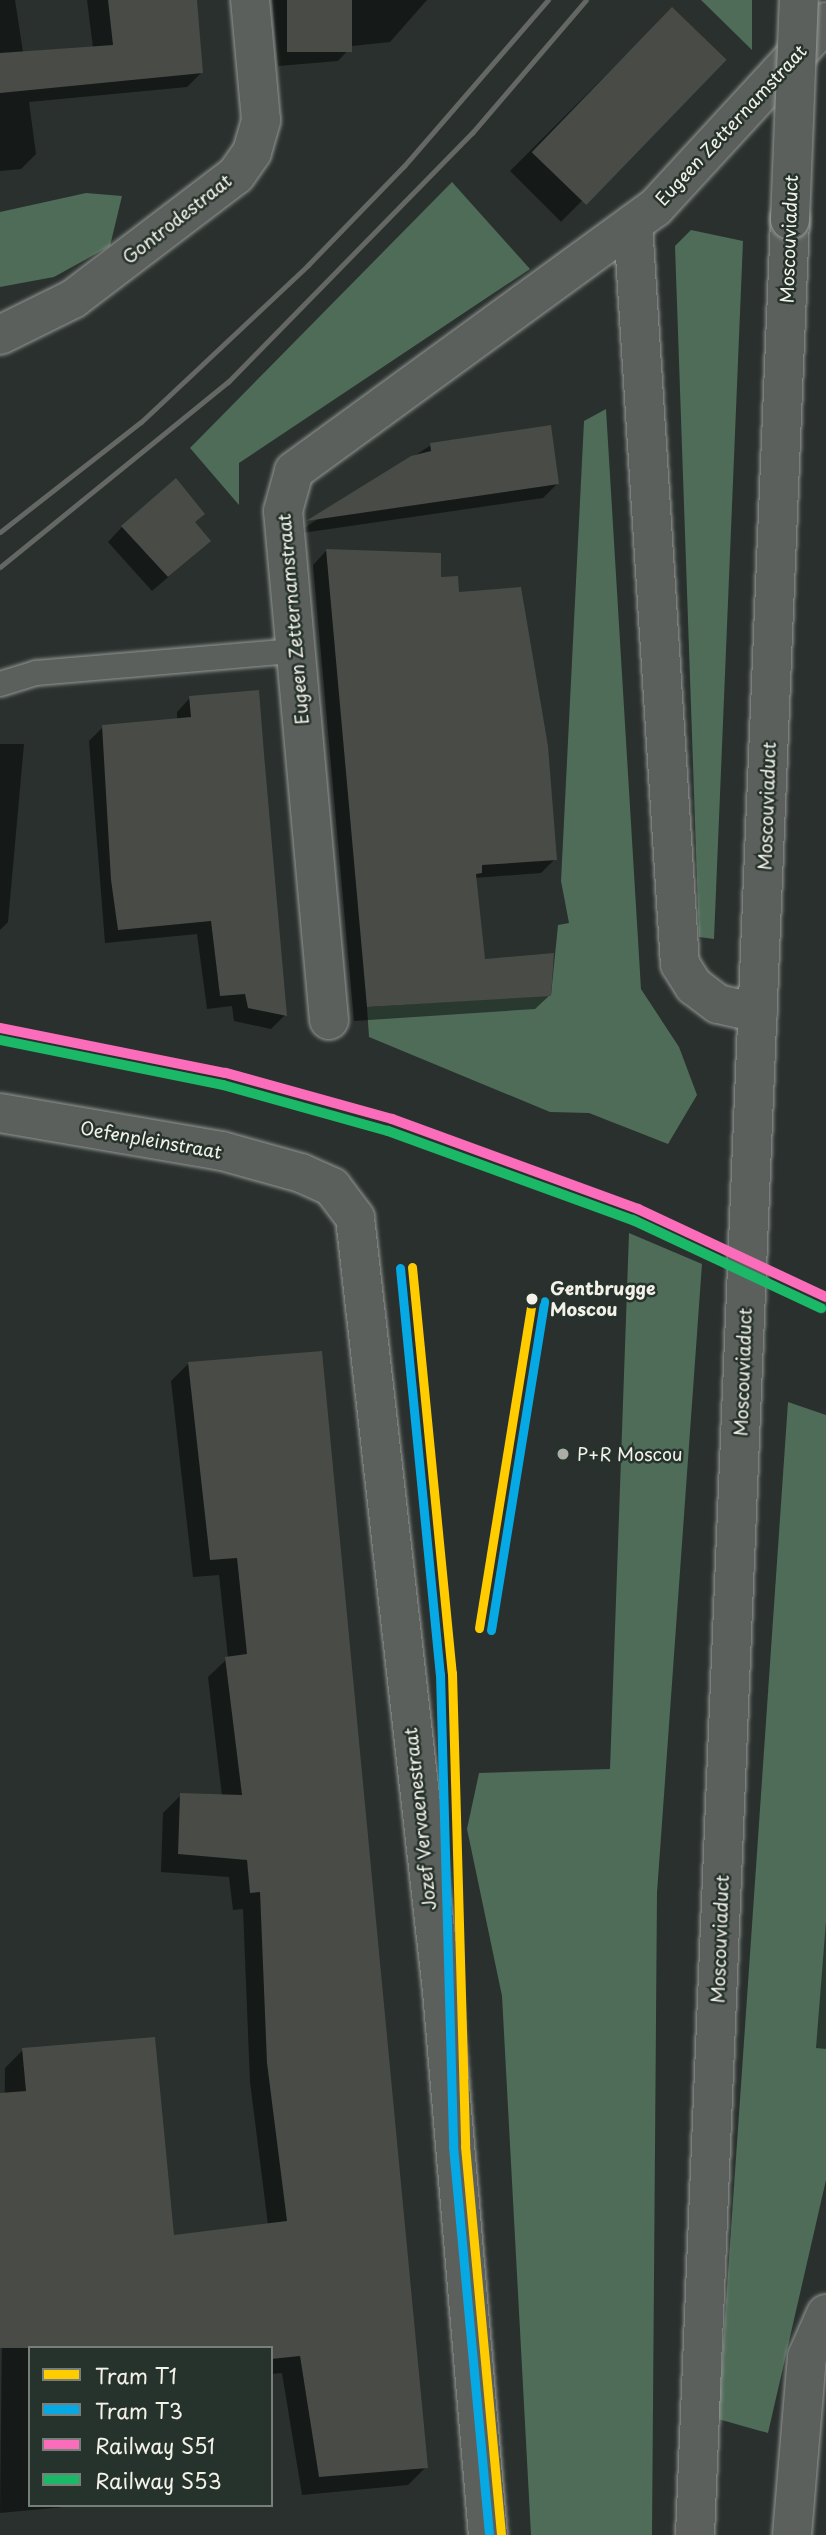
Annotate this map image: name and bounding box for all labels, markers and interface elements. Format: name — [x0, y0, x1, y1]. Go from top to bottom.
street label: Eugeen Zetternamstraat — [651, 40, 811, 210]
street label: Gontrodestraat — [118, 170, 236, 268]
street label: Moscouviaduct — [776, 174, 802, 304]
street label: Eugeen Zetternamstraat — [273, 512, 313, 726]
street label: Moscouviaduct — [754, 741, 780, 871]
street label: Oefenpleinstraat — [79, 1117, 223, 1163]
place label: Gentbrugge Moscou — [550, 1278, 656, 1320]
marker: Gentbrugge Moscou — [521, 1288, 543, 1310]
street label: Moscouviaduct — [730, 1307, 756, 1437]
place label: P+R Moscou — [577, 1443, 684, 1465]
marker: P+R Moscou — [555, 1446, 571, 1462]
street label: Jozef Vervaenestraat — [400, 1727, 440, 1911]
street label: Moscouviaduct — [707, 1874, 733, 2004]
legend — [28, 2346, 273, 2507]
text: Tram T1 — [95, 2359, 177, 2391]
text: Tram T3 — [95, 2394, 183, 2426]
text: Railway S51 — [95, 2429, 215, 2461]
text: Railway S53 — [95, 2464, 222, 2496]

